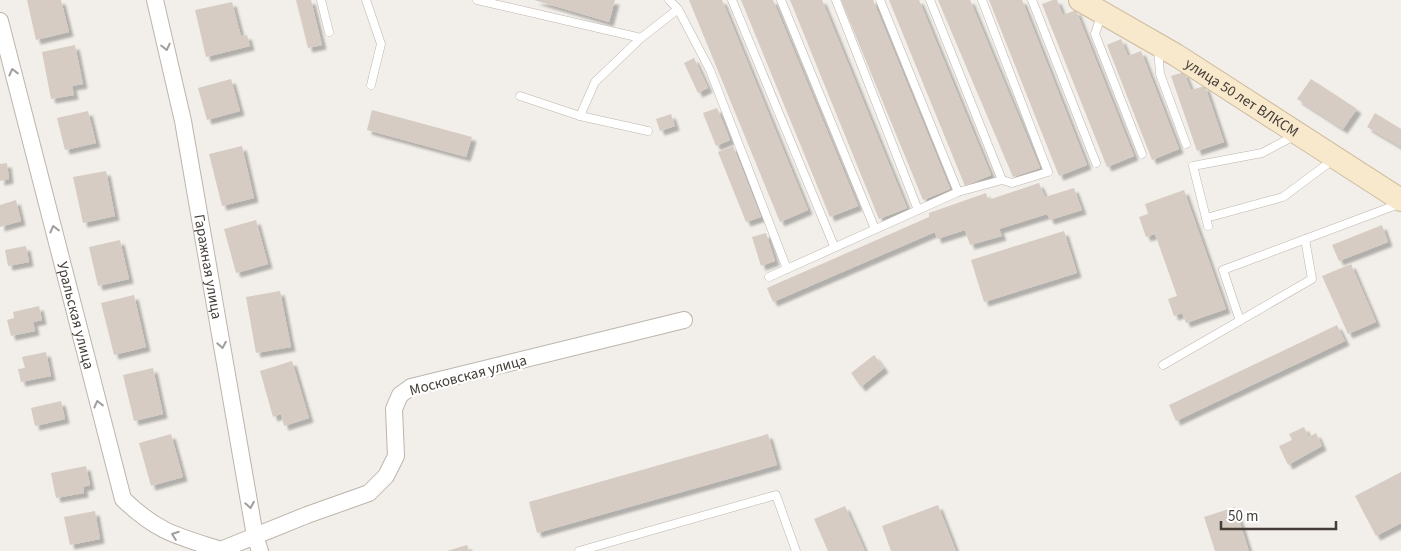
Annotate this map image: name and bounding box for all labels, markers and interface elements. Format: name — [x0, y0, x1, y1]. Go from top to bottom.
one-way arrow — [160, 43, 171, 52]
street label: улица 50 лет ВЛКСМ — [1181, 53, 1303, 142]
one-way arrow — [8, 68, 19, 77]
street label: Гаражная улица — [188, 213, 227, 321]
one-way arrow — [49, 226, 59, 234]
street label: Уральская улица — [51, 260, 99, 371]
one-way arrow — [216, 340, 226, 349]
street label: Московская улица — [407, 350, 529, 401]
one-way arrow — [94, 400, 104, 408]
scale bar — [1221, 498, 1336, 530]
one-way arrow — [244, 500, 254, 509]
text: 50 m — [1228, 506, 1258, 527]
one-way arrow — [171, 531, 180, 541]

